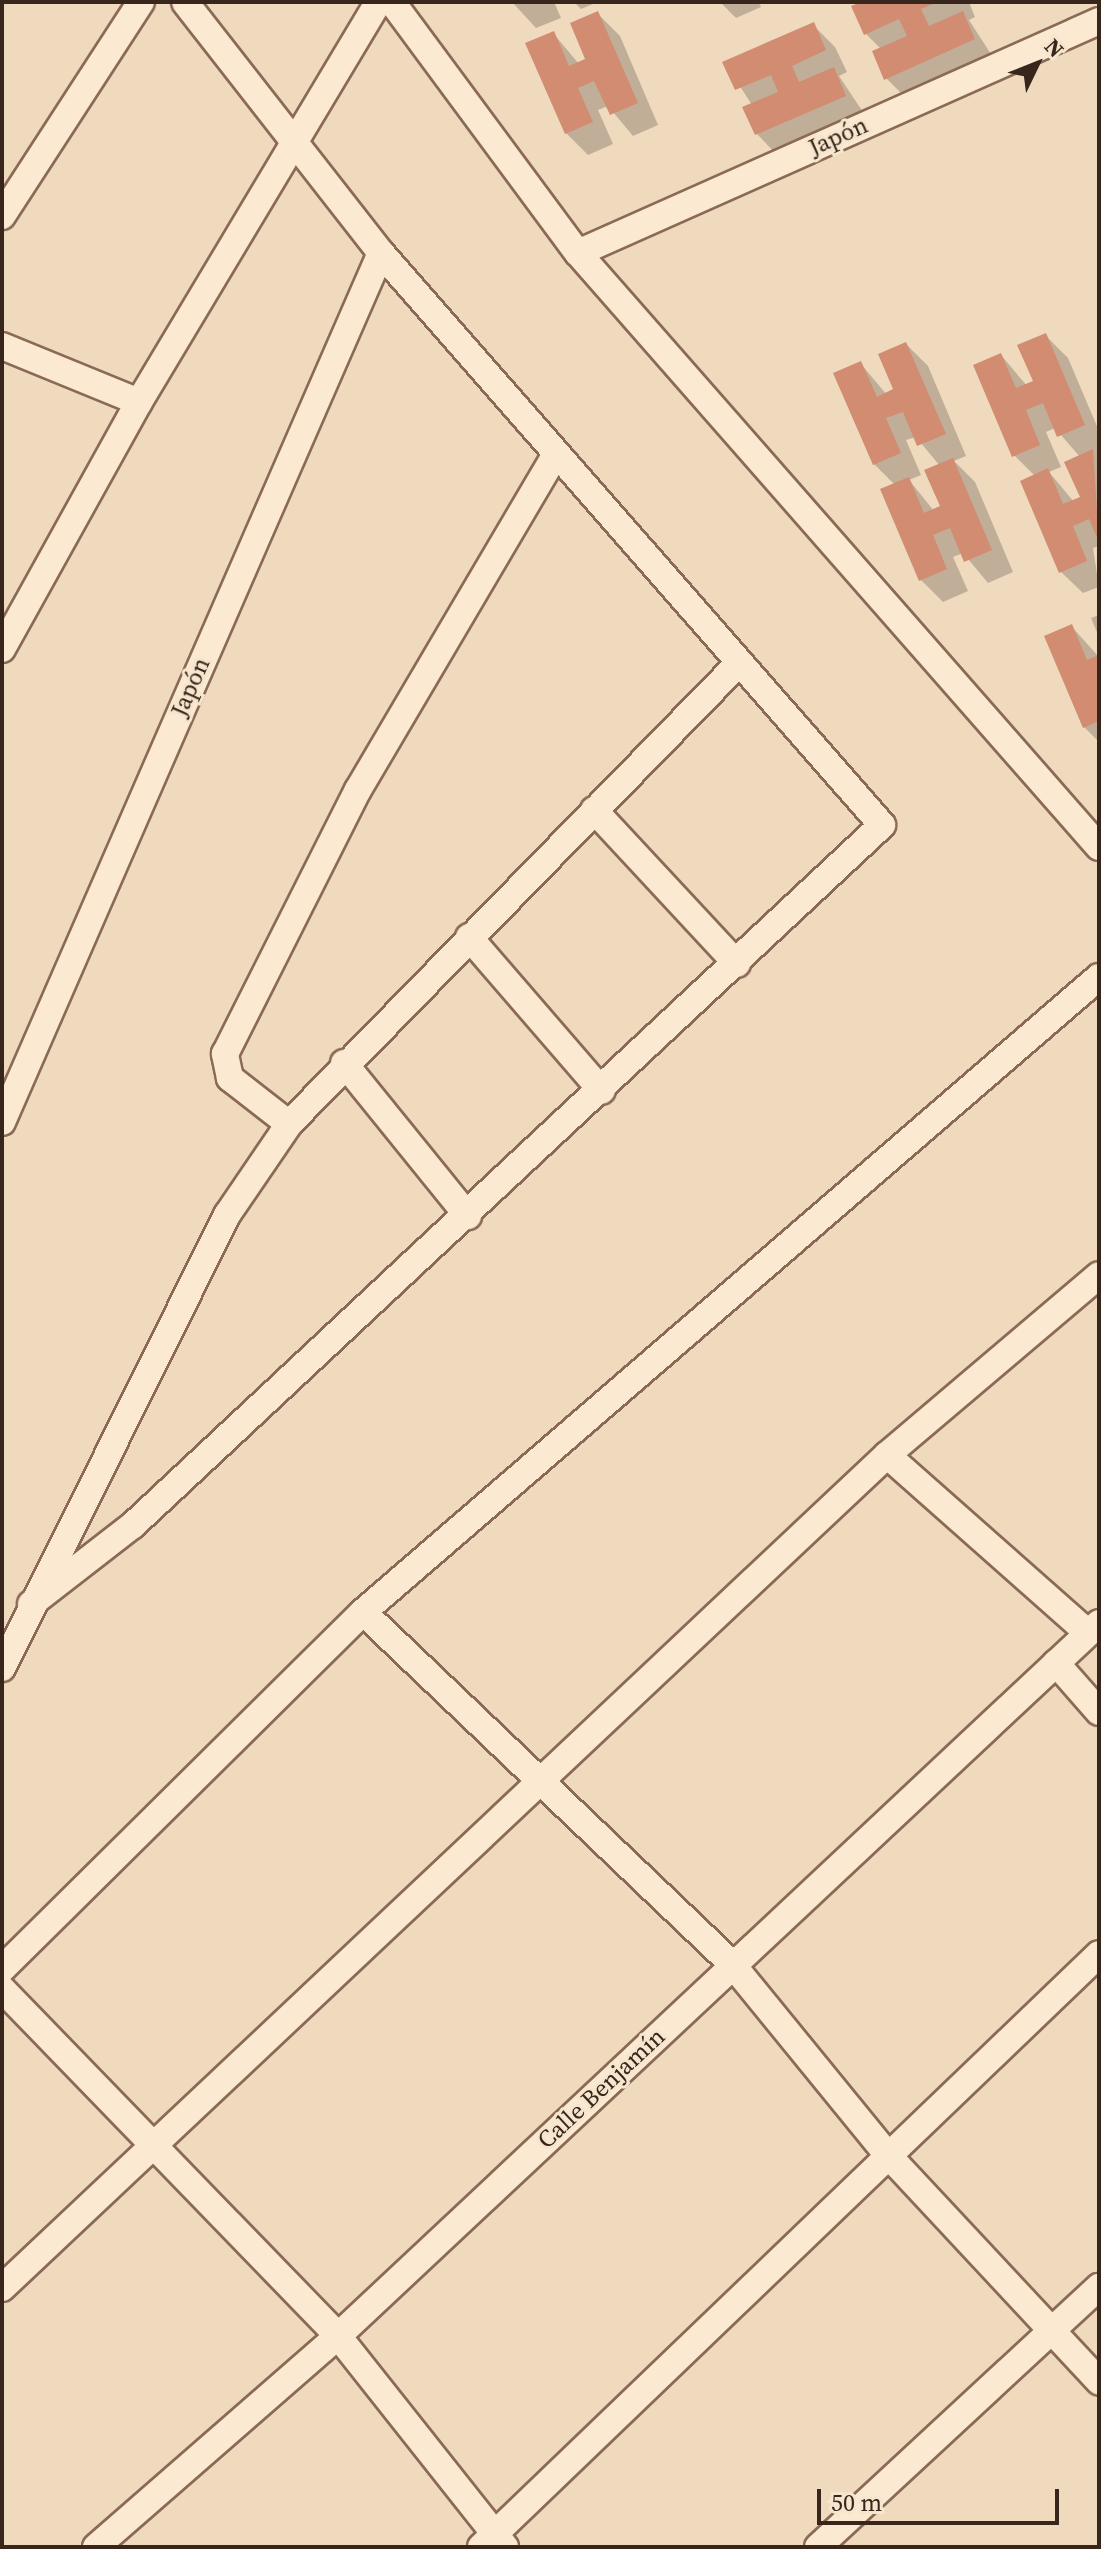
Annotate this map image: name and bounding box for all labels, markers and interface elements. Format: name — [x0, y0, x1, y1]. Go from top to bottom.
north arrow — [997, 24, 1077, 104]
text: N — [1038, 32, 1071, 64]
street label: Japón — [804, 110, 872, 162]
street label: Japón — [164, 653, 216, 721]
street label: Calle Benjamín — [531, 2022, 671, 2154]
scale bar — [821, 2473, 1063, 2523]
text: 50 m — [831, 2486, 882, 2519]

